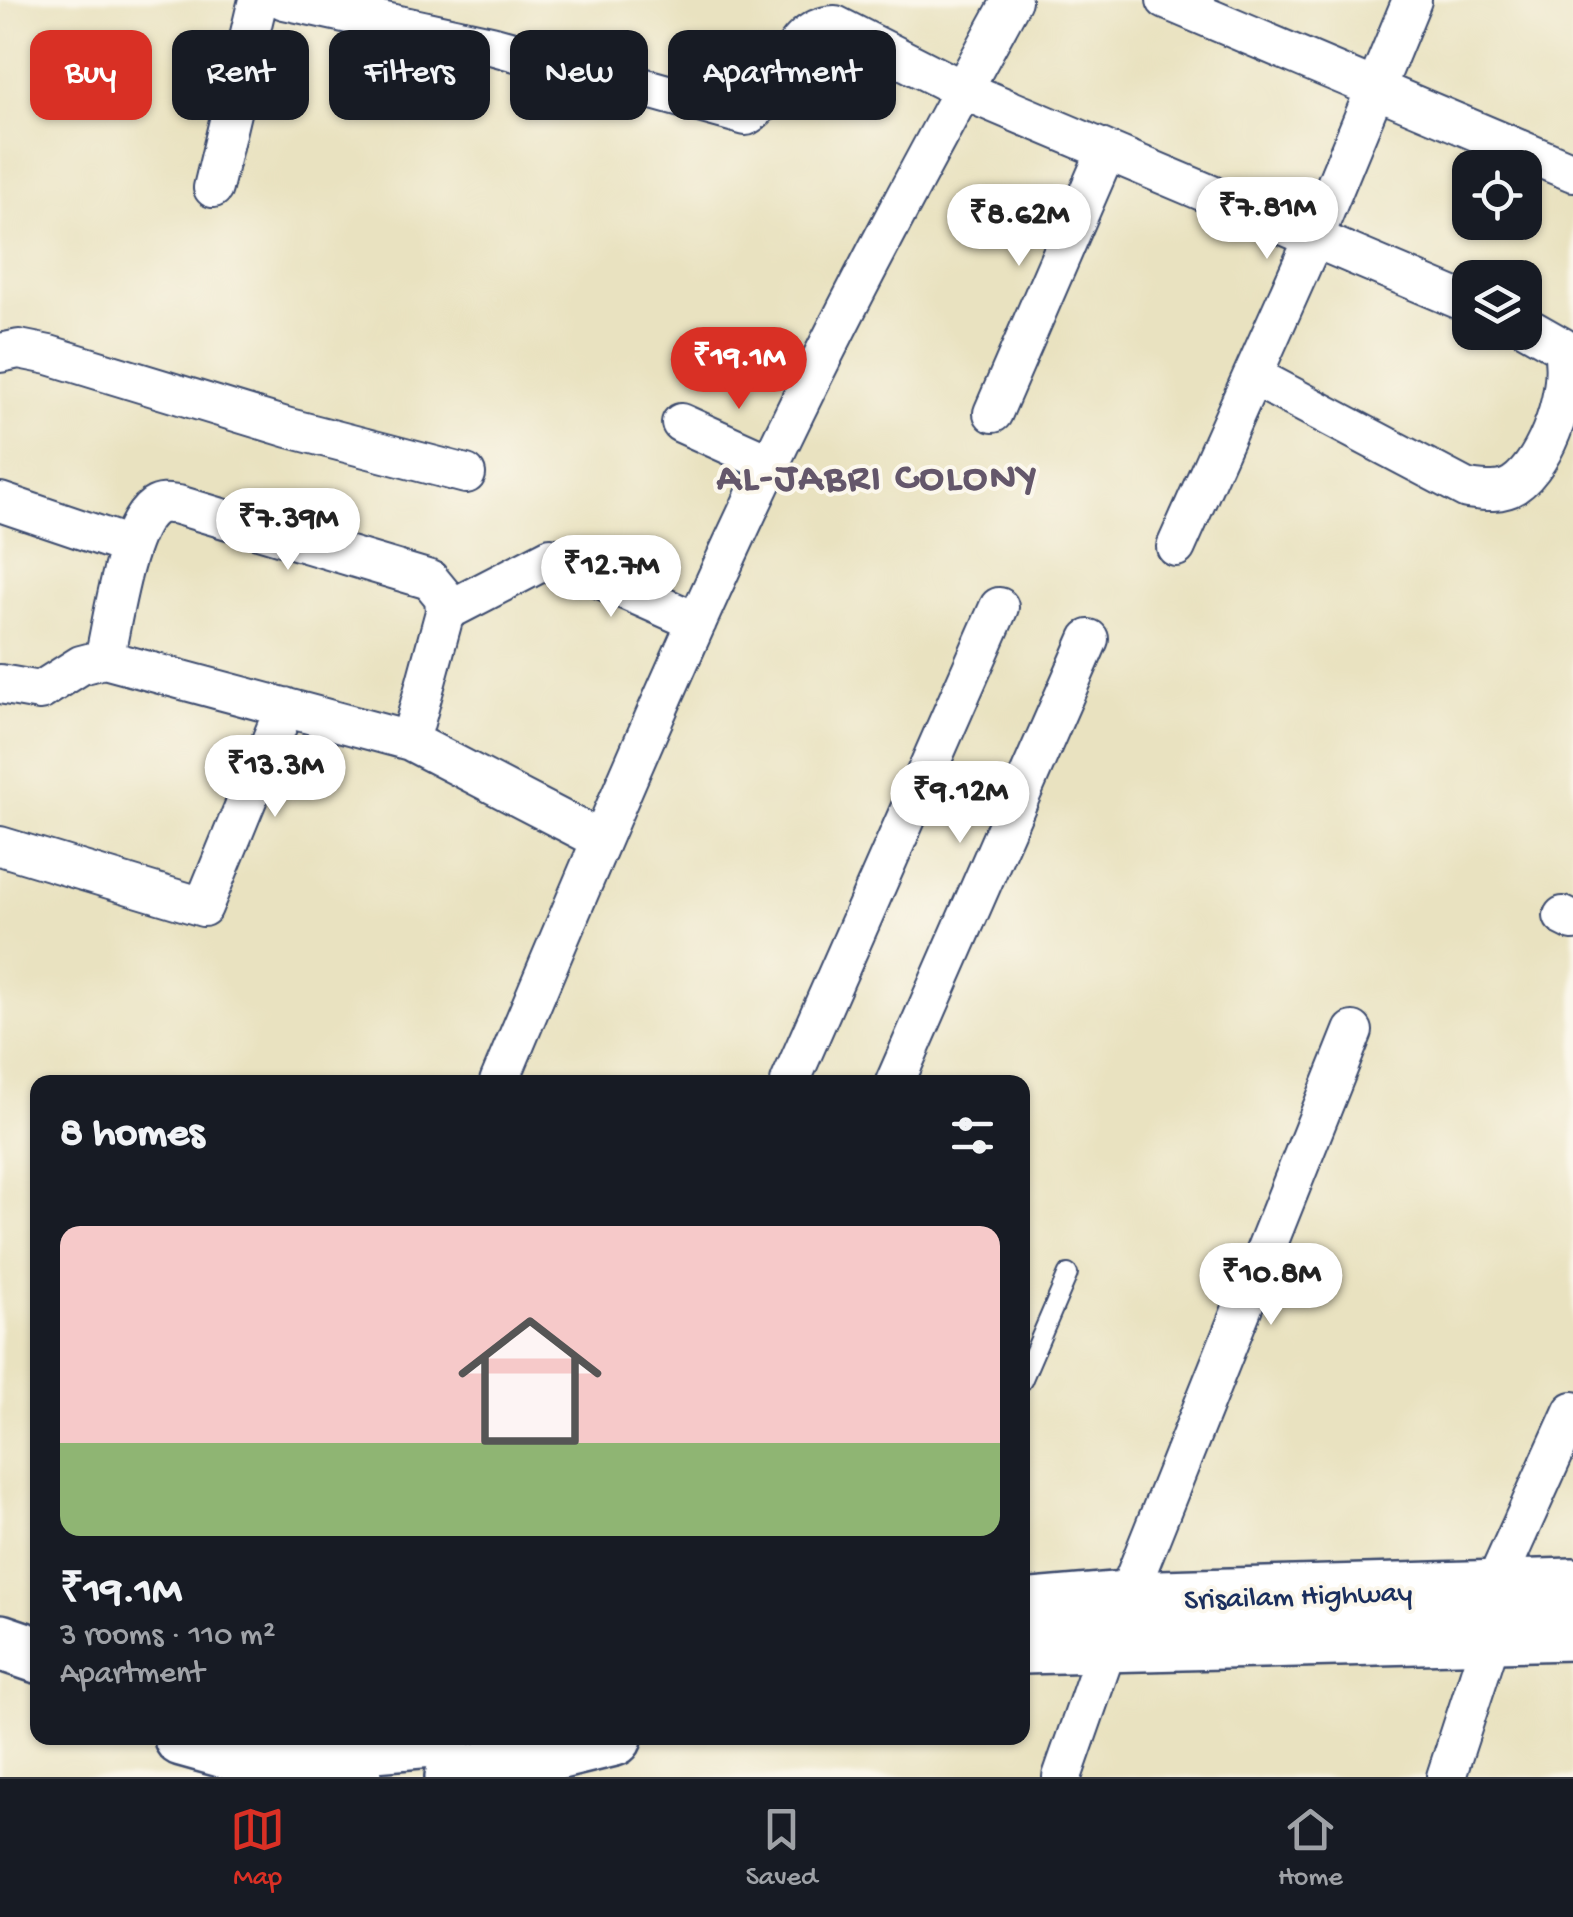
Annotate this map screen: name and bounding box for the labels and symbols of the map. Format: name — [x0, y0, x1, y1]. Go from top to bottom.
pin: ₹7.81M — [1186, 177, 1348, 262]
pin: ₹8.62M — [938, 184, 1100, 269]
pin: ₹19.1M — [658, 327, 820, 412]
district label: AL-JABRI COLONY — [716, 457, 1039, 504]
pin: ₹7.39M — [207, 488, 369, 573]
pin: ₹12.7M — [530, 535, 692, 620]
pin: ₹13.3M — [194, 735, 356, 820]
pin: ₹9.12M — [879, 761, 1041, 846]
pin: ₹10.8M — [1190, 1243, 1352, 1328]
street label: Srisailam Highway — [1183, 1577, 1413, 1620]

